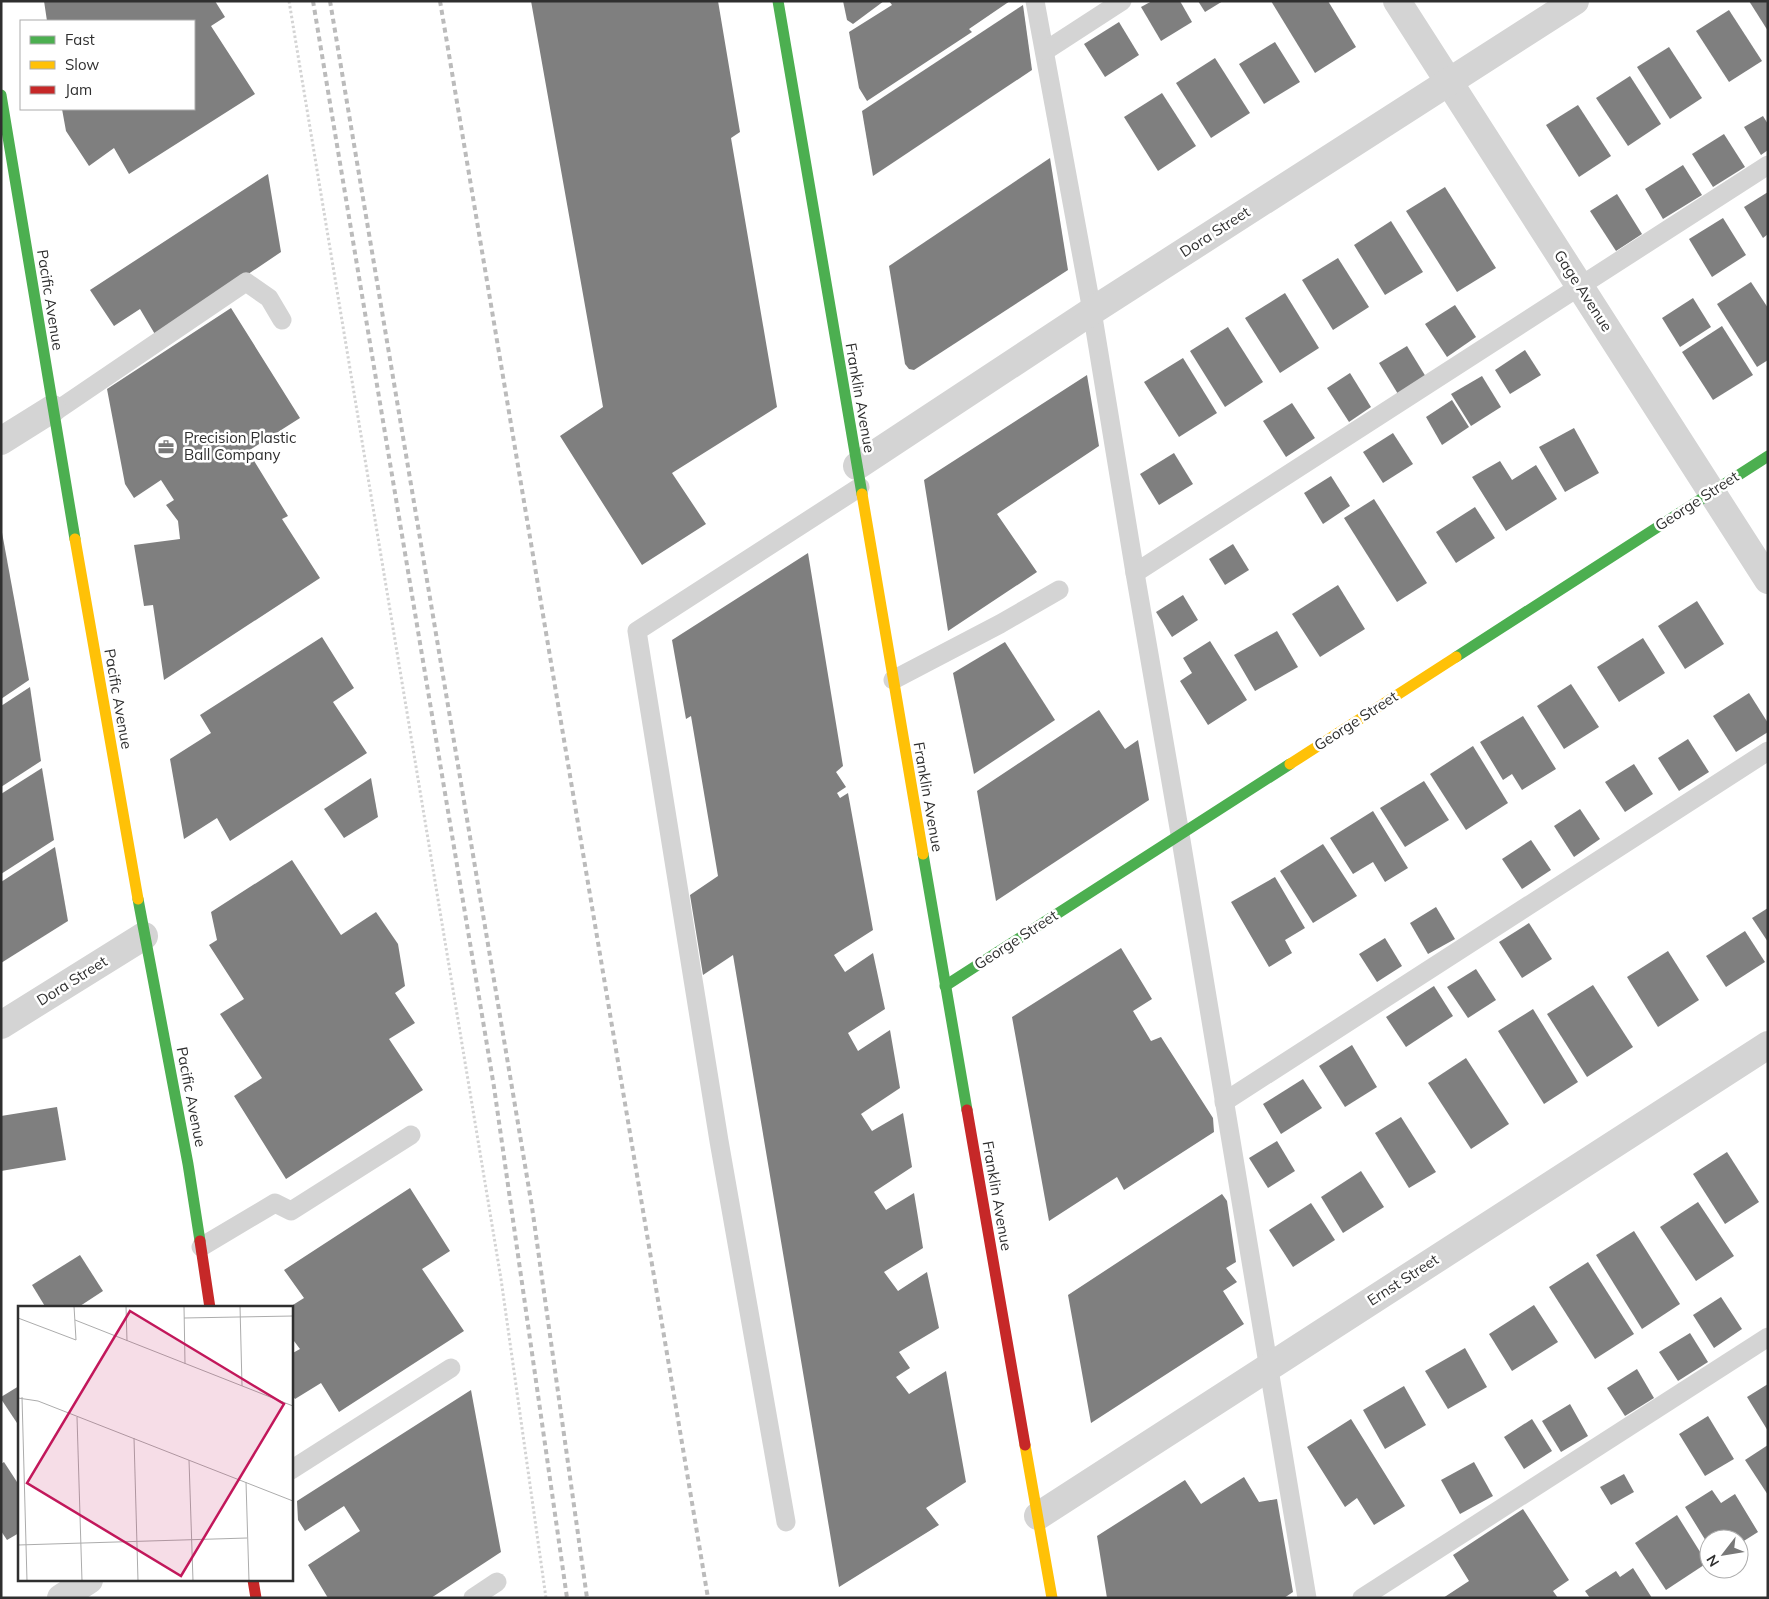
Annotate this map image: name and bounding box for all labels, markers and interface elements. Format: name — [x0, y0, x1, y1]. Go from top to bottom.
legend — [20, 20, 195, 110]
text: Fast — [65, 30, 95, 49]
text: Slow — [65, 55, 99, 74]
text: Jam — [65, 80, 92, 99]
street label: Dora Street — [1176, 202, 1253, 261]
street label: Gage Avenue — [1550, 246, 1617, 335]
street label: Pacific Avenue — [33, 248, 68, 352]
street label: Franklin Avenue — [841, 341, 880, 454]
place label: Precision Plastic Ball Company — [184, 428, 296, 464]
office icon: Precision Plastic Ball Company — [153, 434, 179, 460]
street label: George Street — [1651, 467, 1742, 535]
street label: Pacific Avenue — [100, 647, 137, 751]
street label: George Street — [1310, 687, 1401, 755]
street label: Franklin Avenue — [909, 740, 948, 853]
street label: George Street — [970, 906, 1061, 974]
street label: Dora Street — [33, 951, 110, 1010]
street label: Pacific Avenue — [172, 1045, 211, 1149]
street label: Franklin Avenue — [978, 1139, 1017, 1252]
street label: Ernst Street — [1364, 1250, 1442, 1310]
inset map — [18, 1306, 292, 1582]
north arrow — [1699, 1529, 1749, 1579]
text: N — [1702, 1552, 1723, 1570]

